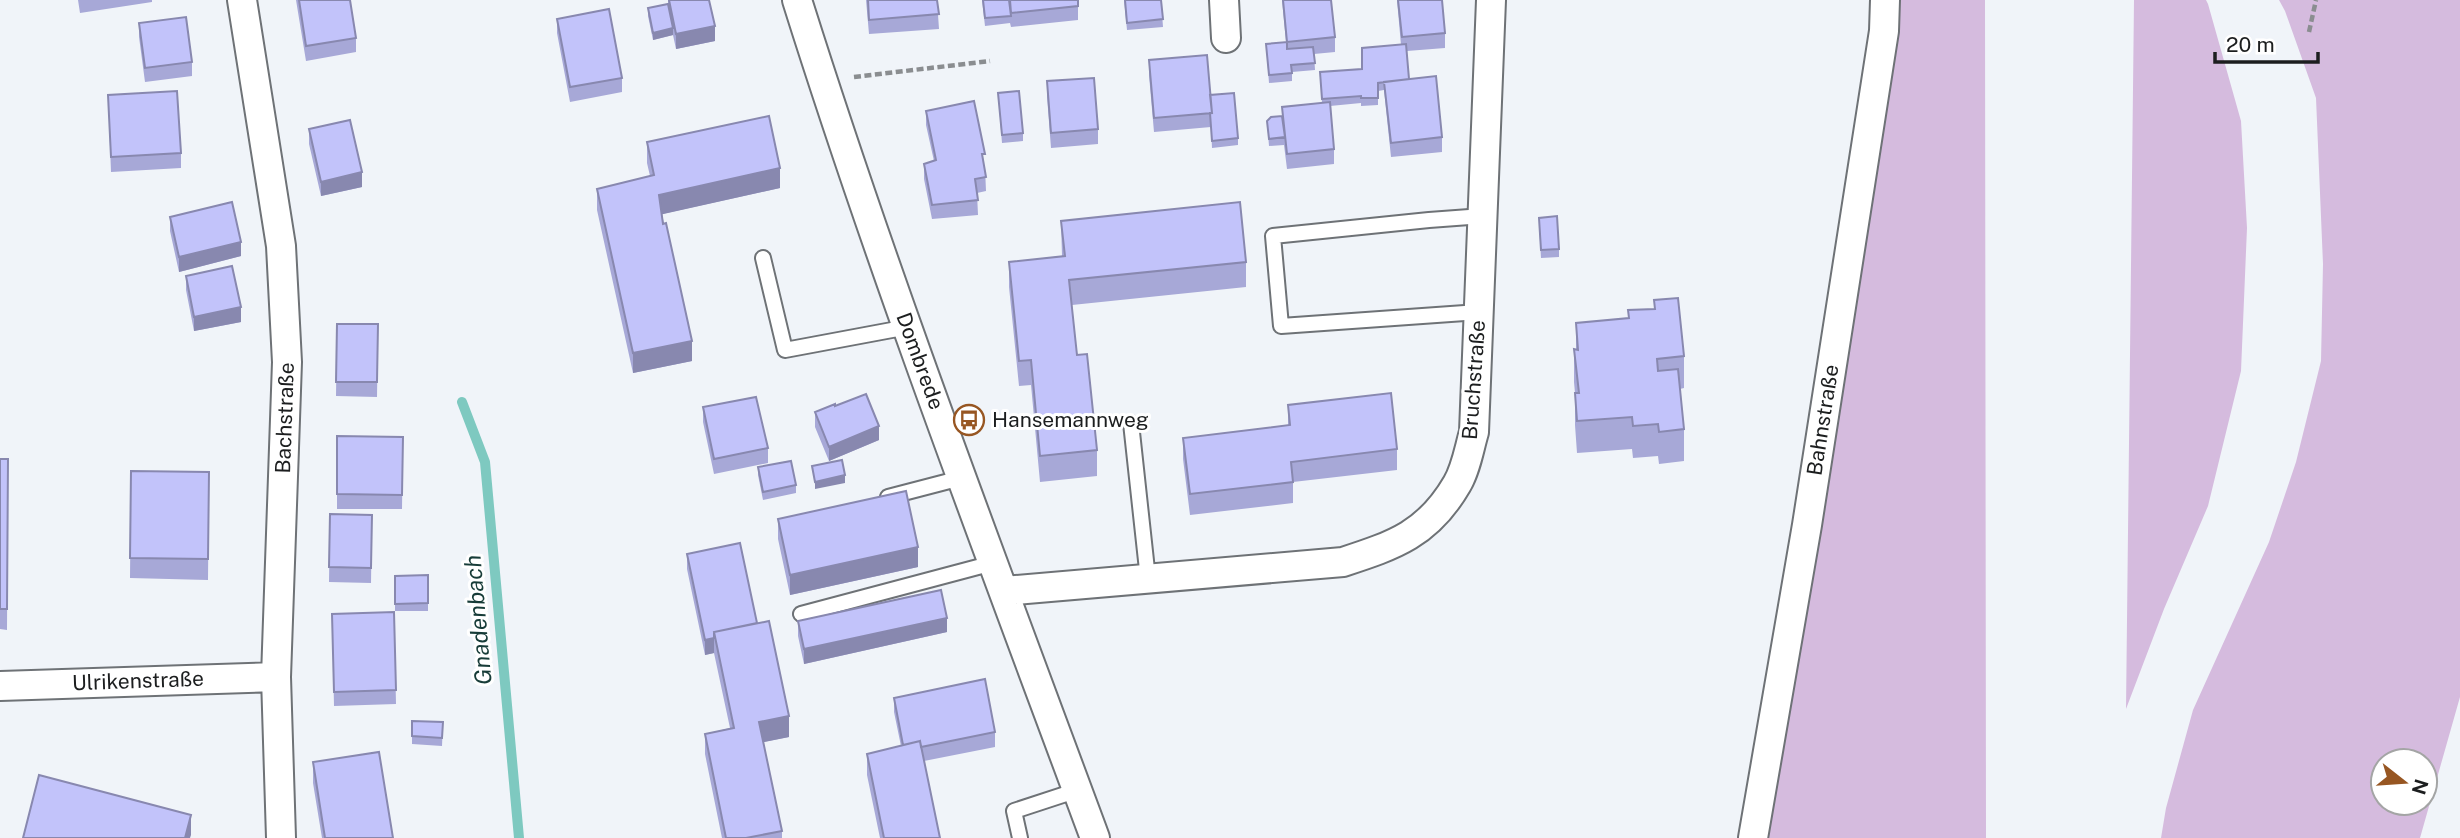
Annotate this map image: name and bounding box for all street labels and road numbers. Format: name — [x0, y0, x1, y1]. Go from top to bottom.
street label: Dombrede — [891, 309, 950, 413]
street label: Bruchstraße — [1457, 319, 1490, 441]
street label: Bachstraße — [270, 362, 299, 474]
street label: Bahnstraße — [1801, 363, 1844, 477]
street label: Ulrikenstraße — [72, 666, 204, 695]

